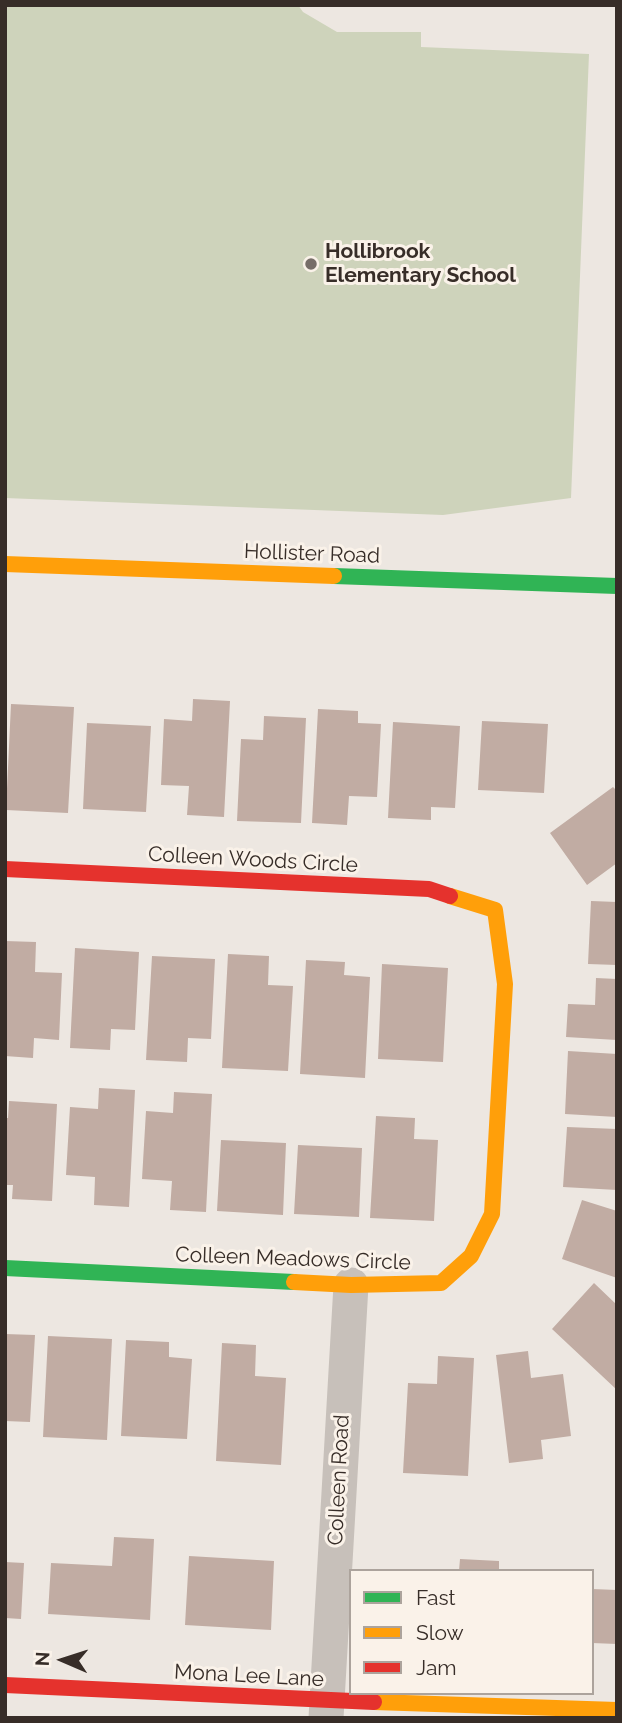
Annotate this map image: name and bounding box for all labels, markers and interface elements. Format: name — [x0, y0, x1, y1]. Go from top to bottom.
place label: Hollibrook Elementary School — [325, 239, 516, 289]
marker: Hollibrook Elementary School — [303, 256, 319, 272]
street label: Hollister Road — [243, 539, 381, 569]
street label: Colleen Woods Circle — [147, 842, 359, 878]
street label: Colleen Meadows Circle — [175, 1242, 411, 1276]
street label: Colleen Road — [323, 1414, 355, 1546]
legend — [349, 1569, 594, 1695]
text: Fast — [416, 1585, 456, 1610]
text: Slow — [416, 1620, 464, 1645]
north arrow — [28, 1625, 98, 1695]
text: N — [31, 1651, 53, 1667]
text: Jam — [416, 1655, 457, 1680]
street label: Mona Lee Lane — [173, 1659, 325, 1693]

